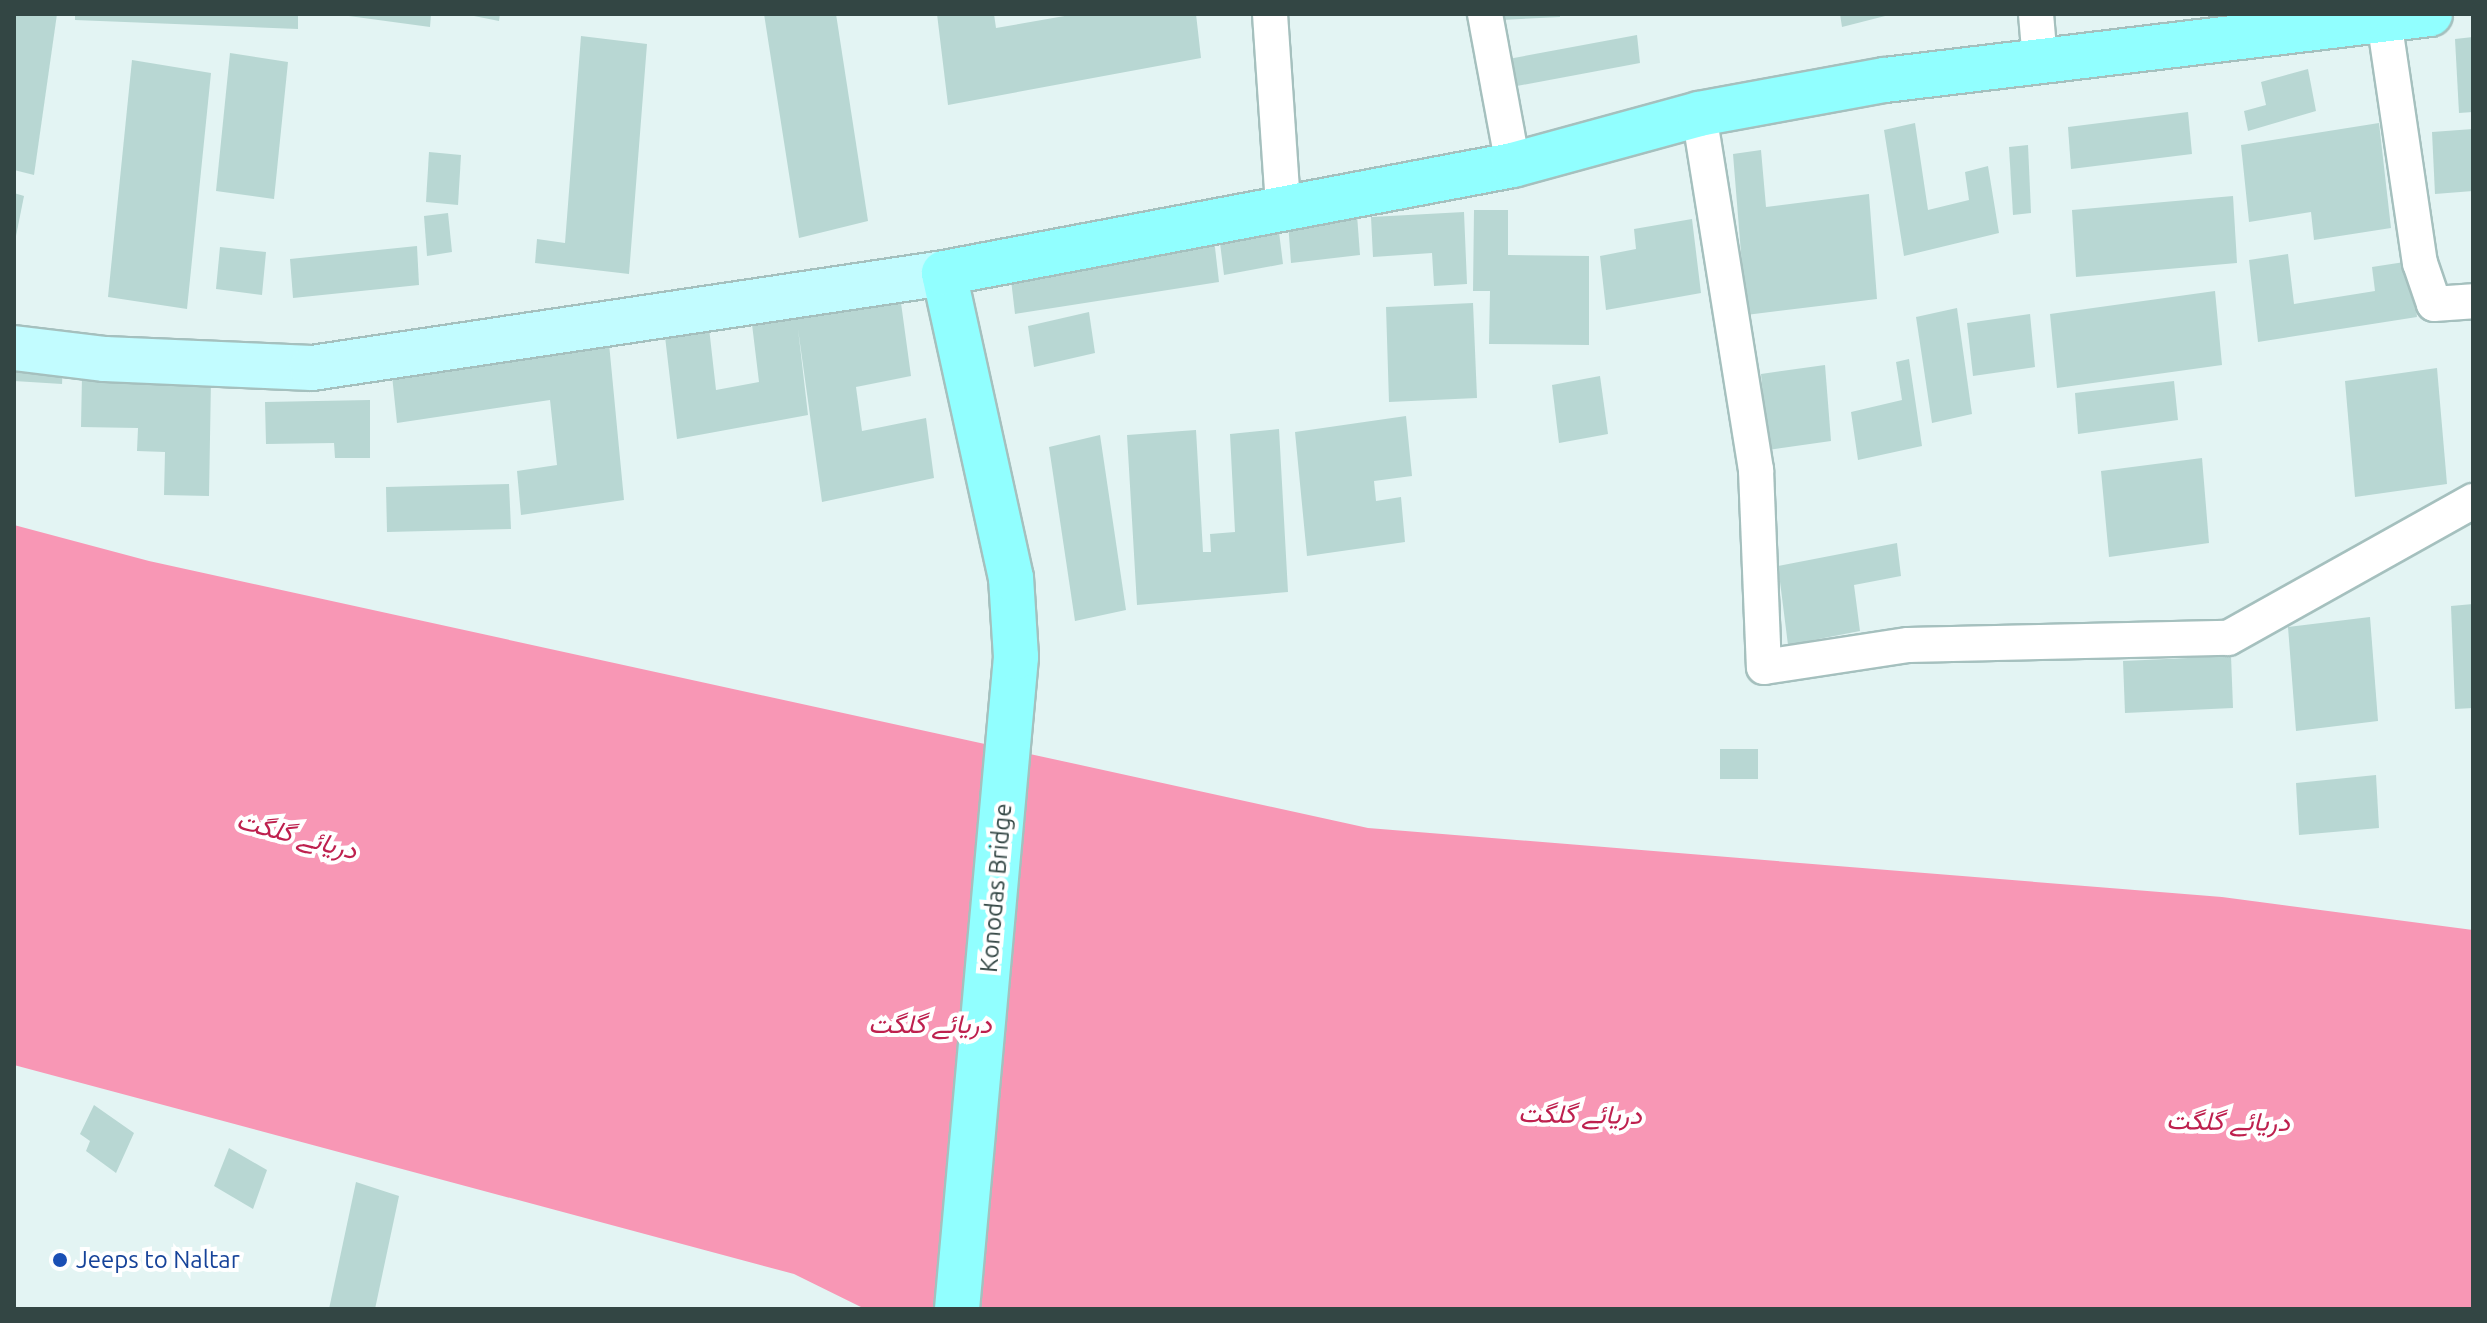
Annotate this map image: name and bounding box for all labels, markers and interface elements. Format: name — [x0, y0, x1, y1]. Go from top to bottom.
street label: Konodas Bridge — [974, 802, 1018, 974]
water label: دریائے گلگت — [233, 804, 361, 866]
water label: دریائے گلگت — [868, 1008, 992, 1040]
water label: دریائے گلگت — [1518, 1097, 1642, 1131]
water label: دریائے گلگت — [2166, 1104, 2290, 1138]
place label: Jeeps to Naltar — [76, 1246, 240, 1274]
marker: Jeeps to Naltar — [51, 1251, 69, 1269]

